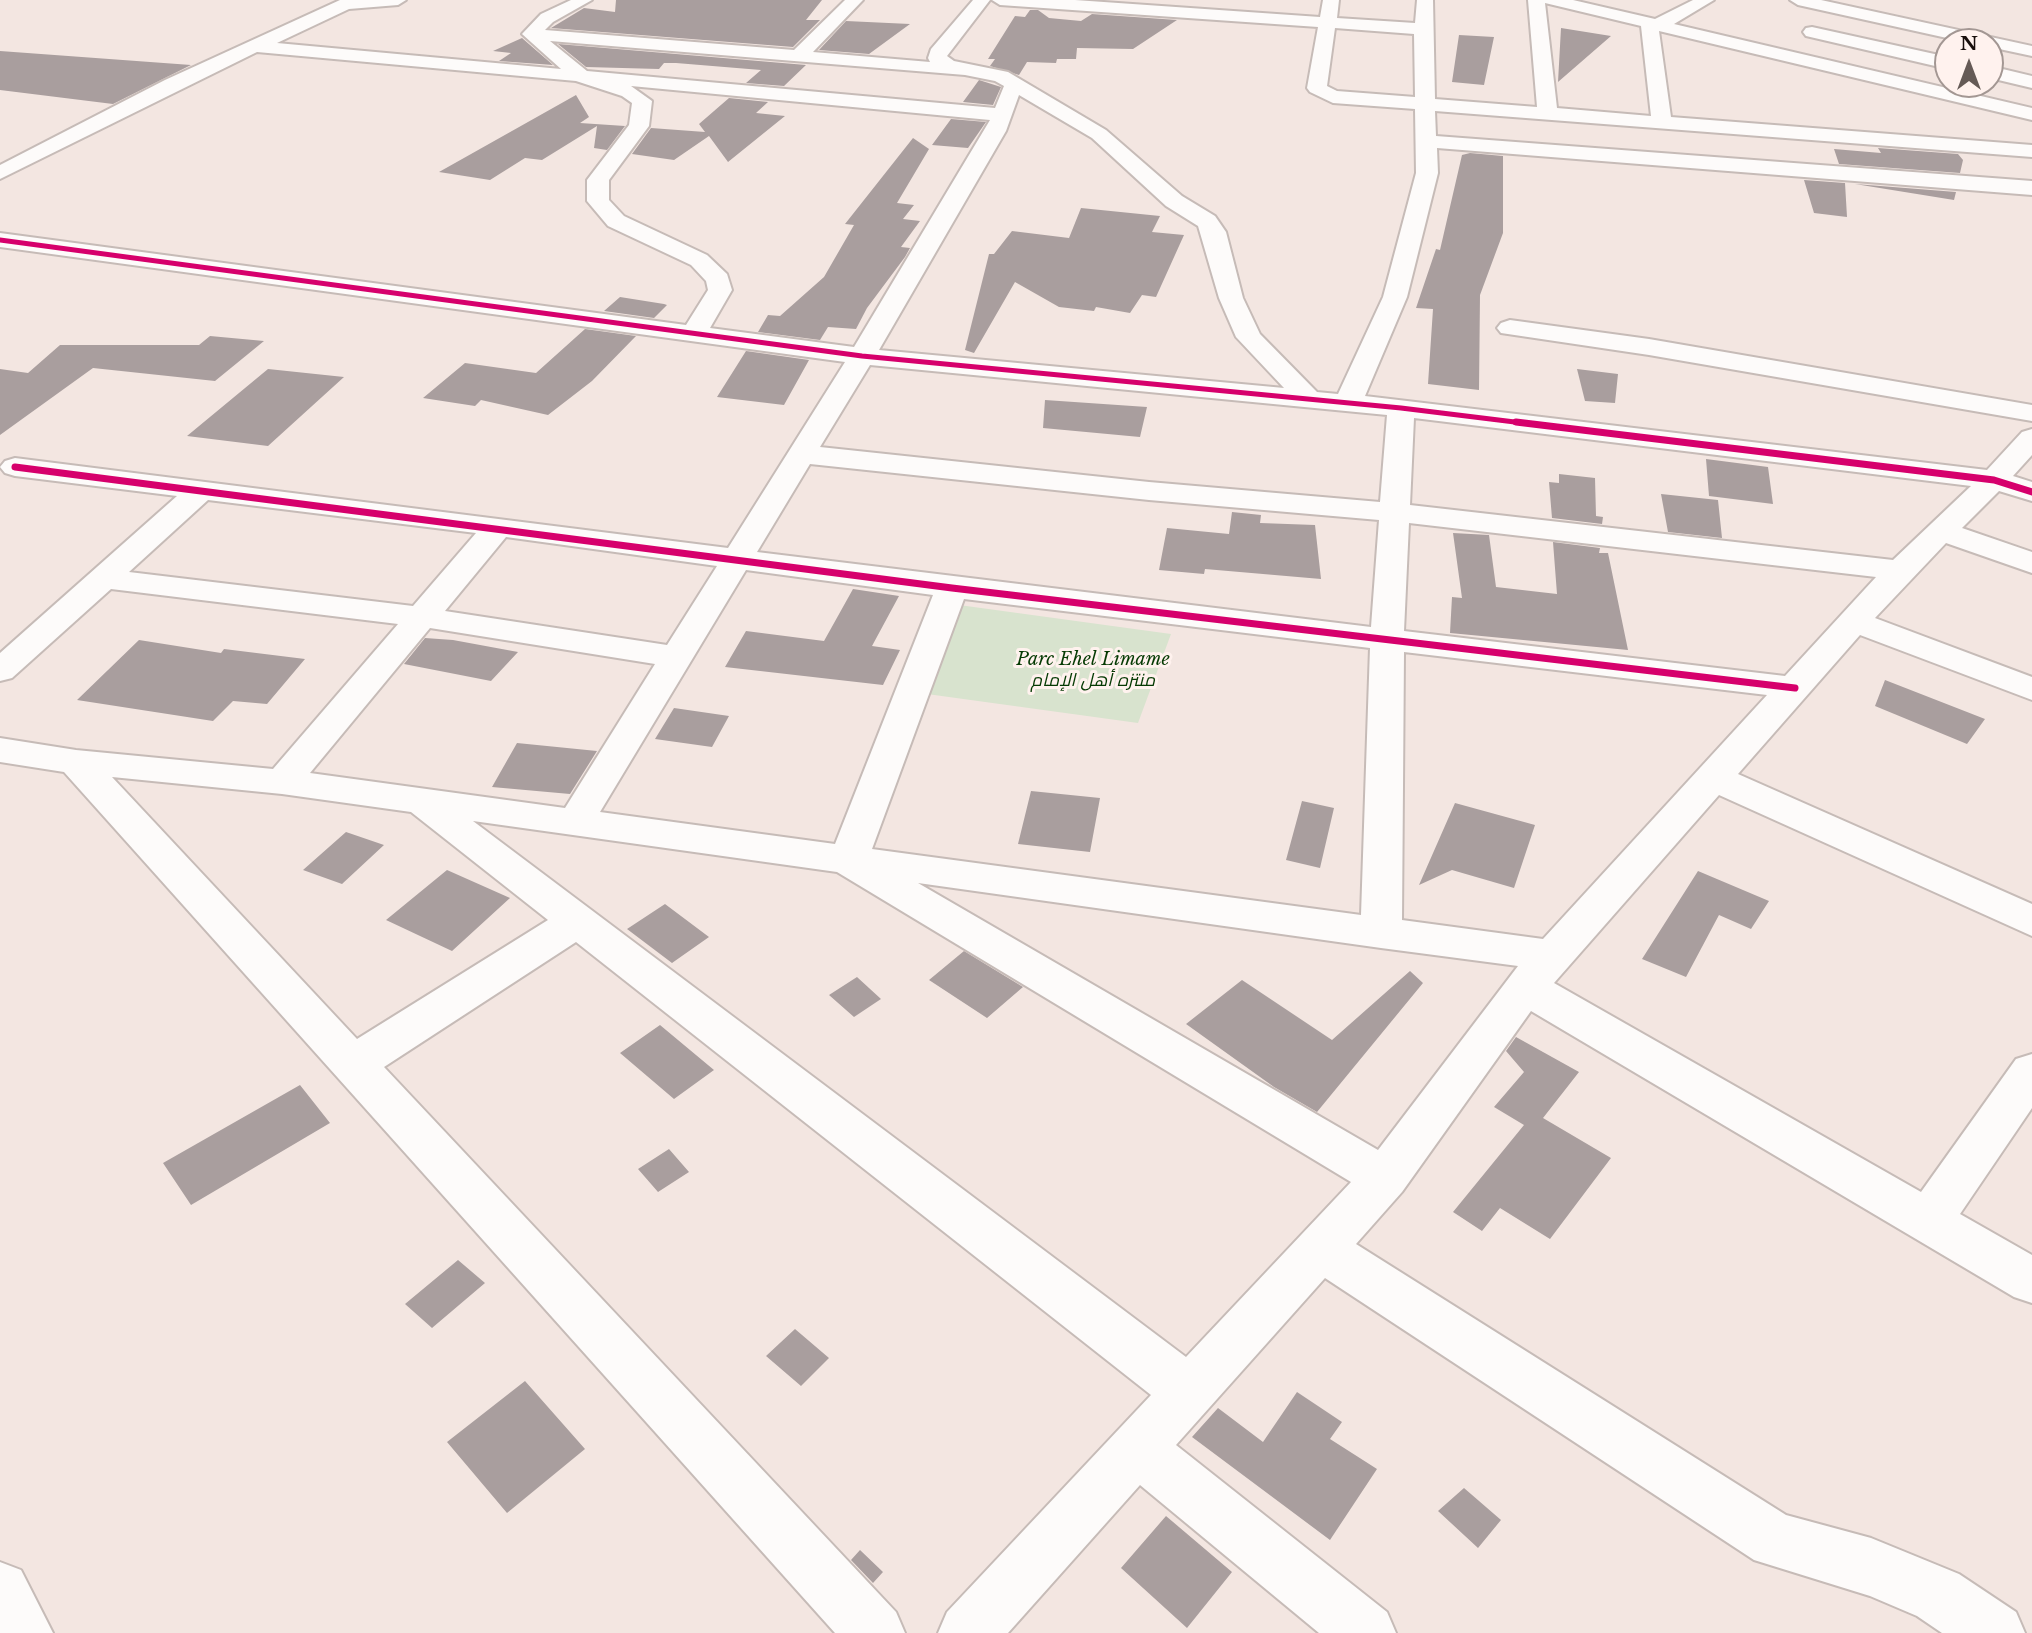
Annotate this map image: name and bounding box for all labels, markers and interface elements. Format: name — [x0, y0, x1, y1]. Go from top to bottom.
north arrow — [1934, 28, 2004, 98]
text: N — [1960, 32, 1978, 55]
park label: Parc Ehel Limame منتزه أهل الإمام — [1016, 649, 1170, 692]

